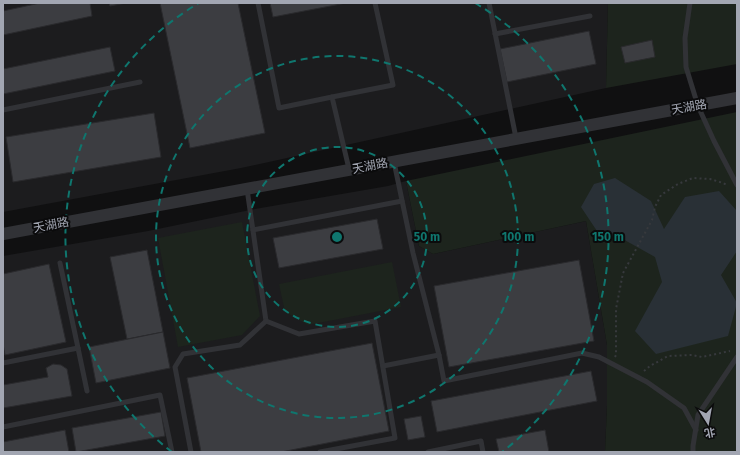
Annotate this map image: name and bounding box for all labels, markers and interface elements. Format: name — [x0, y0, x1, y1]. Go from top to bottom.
street label: 天湖路 — [670, 97, 708, 117]
street label: 天湖路 — [351, 156, 389, 176]
street label: 天湖路 — [32, 215, 70, 235]
centre of rings — [330, 230, 344, 244]
text: 50 m — [414, 230, 440, 244]
text: 100 m — [502, 230, 534, 244]
text: 150 m — [592, 230, 624, 244]
north arrow — [688, 403, 728, 443]
text: 北 — [703, 425, 716, 440]

